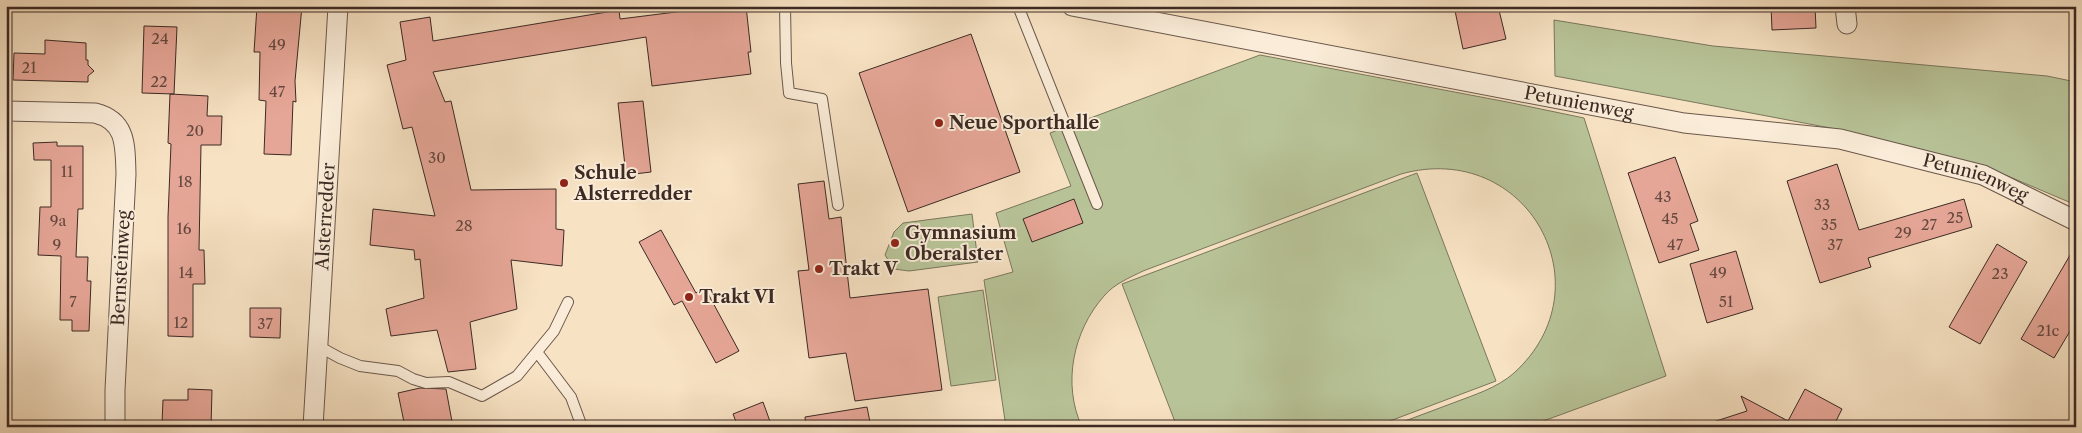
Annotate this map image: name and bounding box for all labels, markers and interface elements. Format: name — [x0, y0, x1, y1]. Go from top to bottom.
house number: 24 — [151, 29, 169, 48]
house number: 49 — [268, 35, 286, 54]
house number: 21 — [22, 58, 37, 77]
house number: 22 — [150, 72, 168, 91]
house number: 47 — [269, 82, 286, 101]
street label: Petunienweg — [1522, 82, 1636, 124]
place label: Neue Sporthalle — [949, 112, 1100, 134]
marker: Neue Sporthalle — [933, 117, 945, 129]
house number: 20 — [186, 121, 204, 140]
house number: 30 — [428, 148, 446, 167]
street label: Petunienweg — [1920, 149, 2032, 207]
house number: 11 — [61, 162, 74, 181]
street label: Alsterredder — [311, 162, 340, 272]
place label: Schule Alsterredder — [573, 162, 692, 205]
house number: 18 — [177, 172, 193, 191]
marker: Schule Alsterredder — [558, 177, 570, 189]
house number: 43 — [1655, 187, 1671, 206]
house number: 33 — [1814, 195, 1830, 214]
house number: 25 — [1947, 208, 1963, 227]
street label: Bernsteinweg — [107, 209, 135, 326]
house number: 45 — [1662, 209, 1678, 228]
house number: 9a — [50, 211, 66, 230]
house number: 35 — [1821, 215, 1837, 234]
house number: 27 — [1921, 215, 1938, 234]
house number: 28 — [455, 216, 473, 235]
house number: 16 — [176, 219, 192, 238]
place label: Gymnasium Oberalster — [905, 222, 1017, 265]
house number: 29 — [1894, 223, 1912, 242]
house number: 9 — [53, 235, 61, 254]
house number: 47 — [1667, 235, 1684, 254]
house number: 37 — [1827, 235, 1843, 254]
marker: Gymnasium Oberalster — [889, 237, 901, 249]
place label: Trakt V — [829, 258, 899, 280]
house number: 14 — [179, 263, 193, 282]
marker: Trakt V — [813, 263, 825, 275]
house number: 49 — [1709, 263, 1727, 282]
house number: 23 — [1992, 264, 2008, 283]
place label: Trakt VI — [699, 286, 775, 308]
marker: Trakt VI — [683, 291, 695, 303]
house number: 7 — [69, 292, 77, 311]
house number: 51 — [1719, 292, 1734, 311]
house number: 12 — [174, 313, 188, 332]
house number: 37 — [257, 314, 273, 333]
house number: 21c — [2037, 321, 2060, 340]

